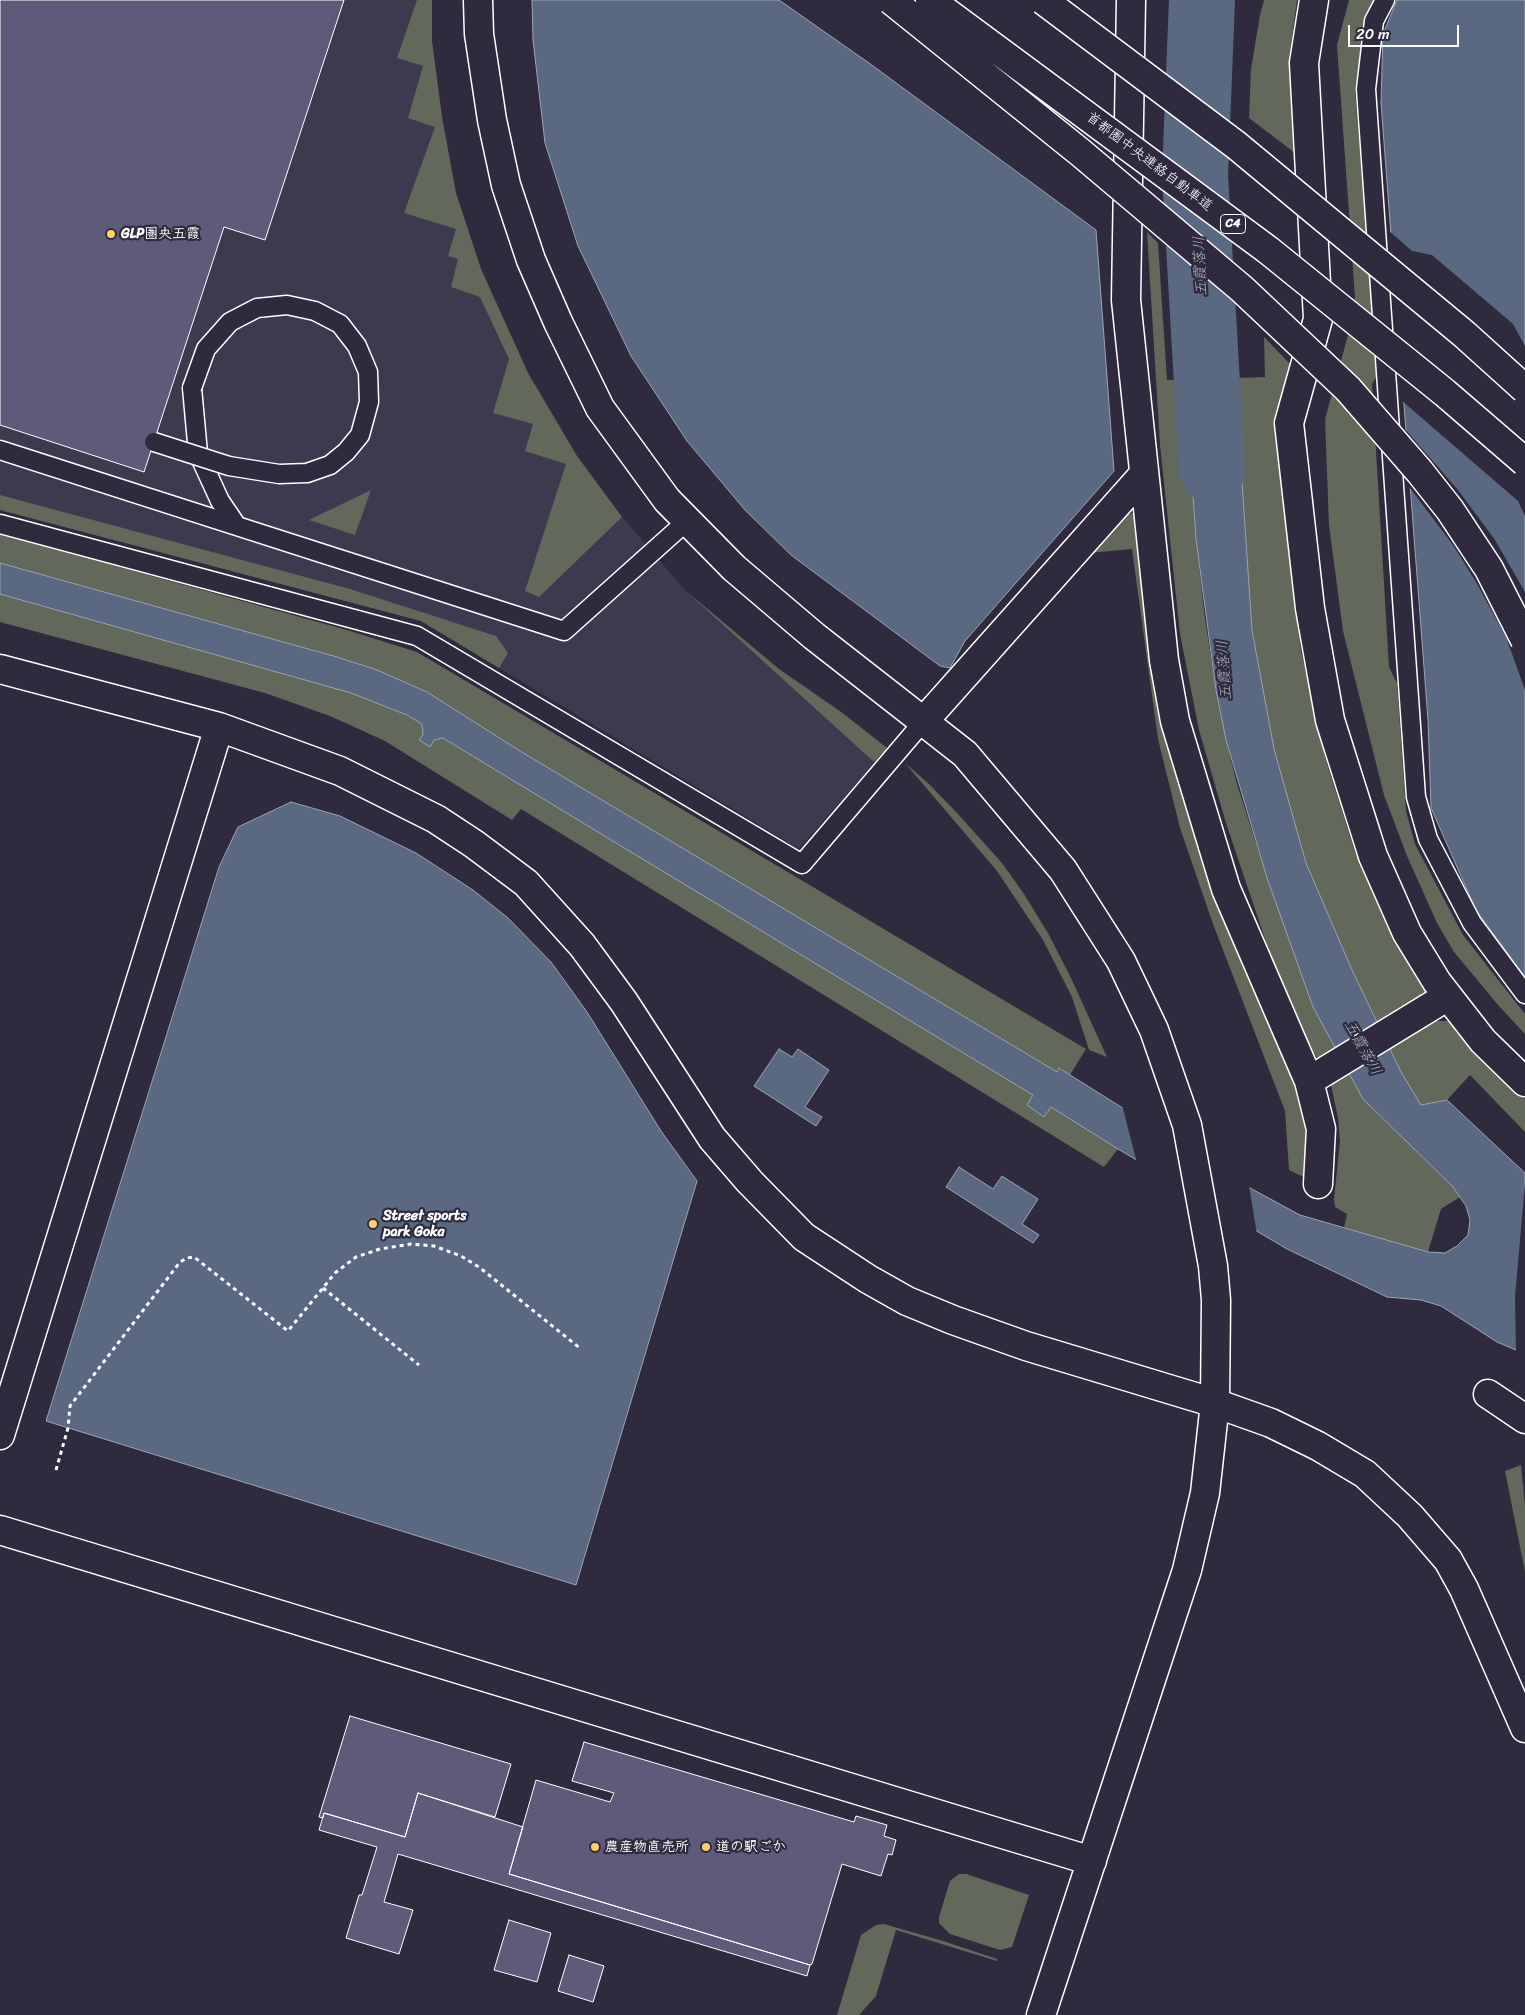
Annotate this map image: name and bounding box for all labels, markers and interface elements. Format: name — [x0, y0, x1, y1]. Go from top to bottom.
scale bar — [1350, 15, 1461, 47]
text: 20 m — [1356, 21, 1390, 47]
street label: 首都圏中央連絡自動車道 — [1082, 109, 1216, 215]
road number: C4 — [1220, 214, 1246, 233]
place label: GLP圏央五霞 — [121, 226, 200, 242]
marker: GLP圏央五霞 — [105, 228, 117, 240]
water label: 五霞落川 — [1190, 236, 1212, 296]
water label: 五霞落川 — [1214, 639, 1236, 701]
water label: 五霞落川 — [1340, 1017, 1384, 1079]
place label: Street sports park Goka — [383, 1208, 467, 1240]
marker: Street sports park Goka — [367, 1218, 379, 1230]
place label: 農産物直売所 — [605, 1839, 689, 1855]
place label: 道の駅ごか — [716, 1839, 786, 1855]
marker: 農産物直売所 — [589, 1841, 601, 1853]
marker: 道の駅ごか — [700, 1841, 712, 1853]

